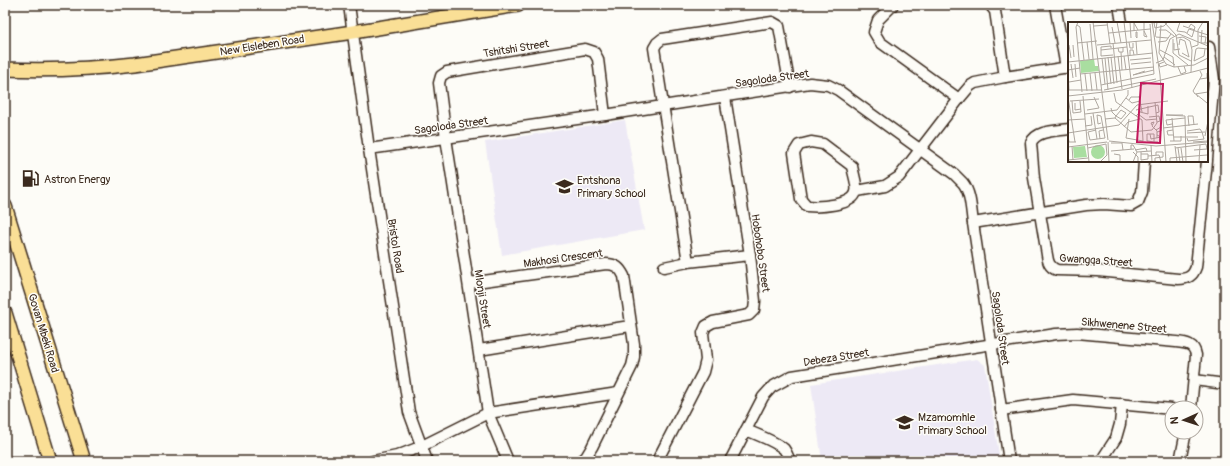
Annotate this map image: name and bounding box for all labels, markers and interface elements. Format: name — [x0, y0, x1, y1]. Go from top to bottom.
inset map — [1068, 22, 1208, 162]
street label: New Eisleben Road — [219, 32, 305, 59]
street label: Tshitshi Street — [482, 37, 550, 60]
street label: Sagoloda Street — [734, 67, 810, 90]
street label: Sagoloda Street — [413, 114, 489, 137]
fuel station icon: Astron Energy — [21, 169, 41, 189]
place label: Astron Energy — [44, 173, 110, 186]
place label: Entshona Primary School — [577, 174, 646, 200]
school or university icon: Entshona Primary School — [554, 176, 574, 196]
street label: Hobohobo Street — [749, 213, 773, 294]
street label: Bristol Road — [385, 218, 406, 274]
street label: Makhosi Crescent — [522, 246, 604, 271]
street label: Gwangqa Street — [1059, 251, 1134, 270]
street label: Mlonji Street — [471, 269, 494, 330]
street label: Sagoloda Street — [989, 290, 1012, 366]
street label: Govan Mbeki Road — [25, 292, 62, 374]
street label: Sikhwenene Street — [1081, 315, 1168, 336]
street label: Debeza Street — [802, 346, 870, 369]
north arrow — [1164, 400, 1204, 440]
place label: Mzamomhle Primary School — [918, 411, 987, 437]
school or university icon: Mzamomhle Primary School — [895, 413, 915, 433]
text: N — [1168, 416, 1181, 425]

